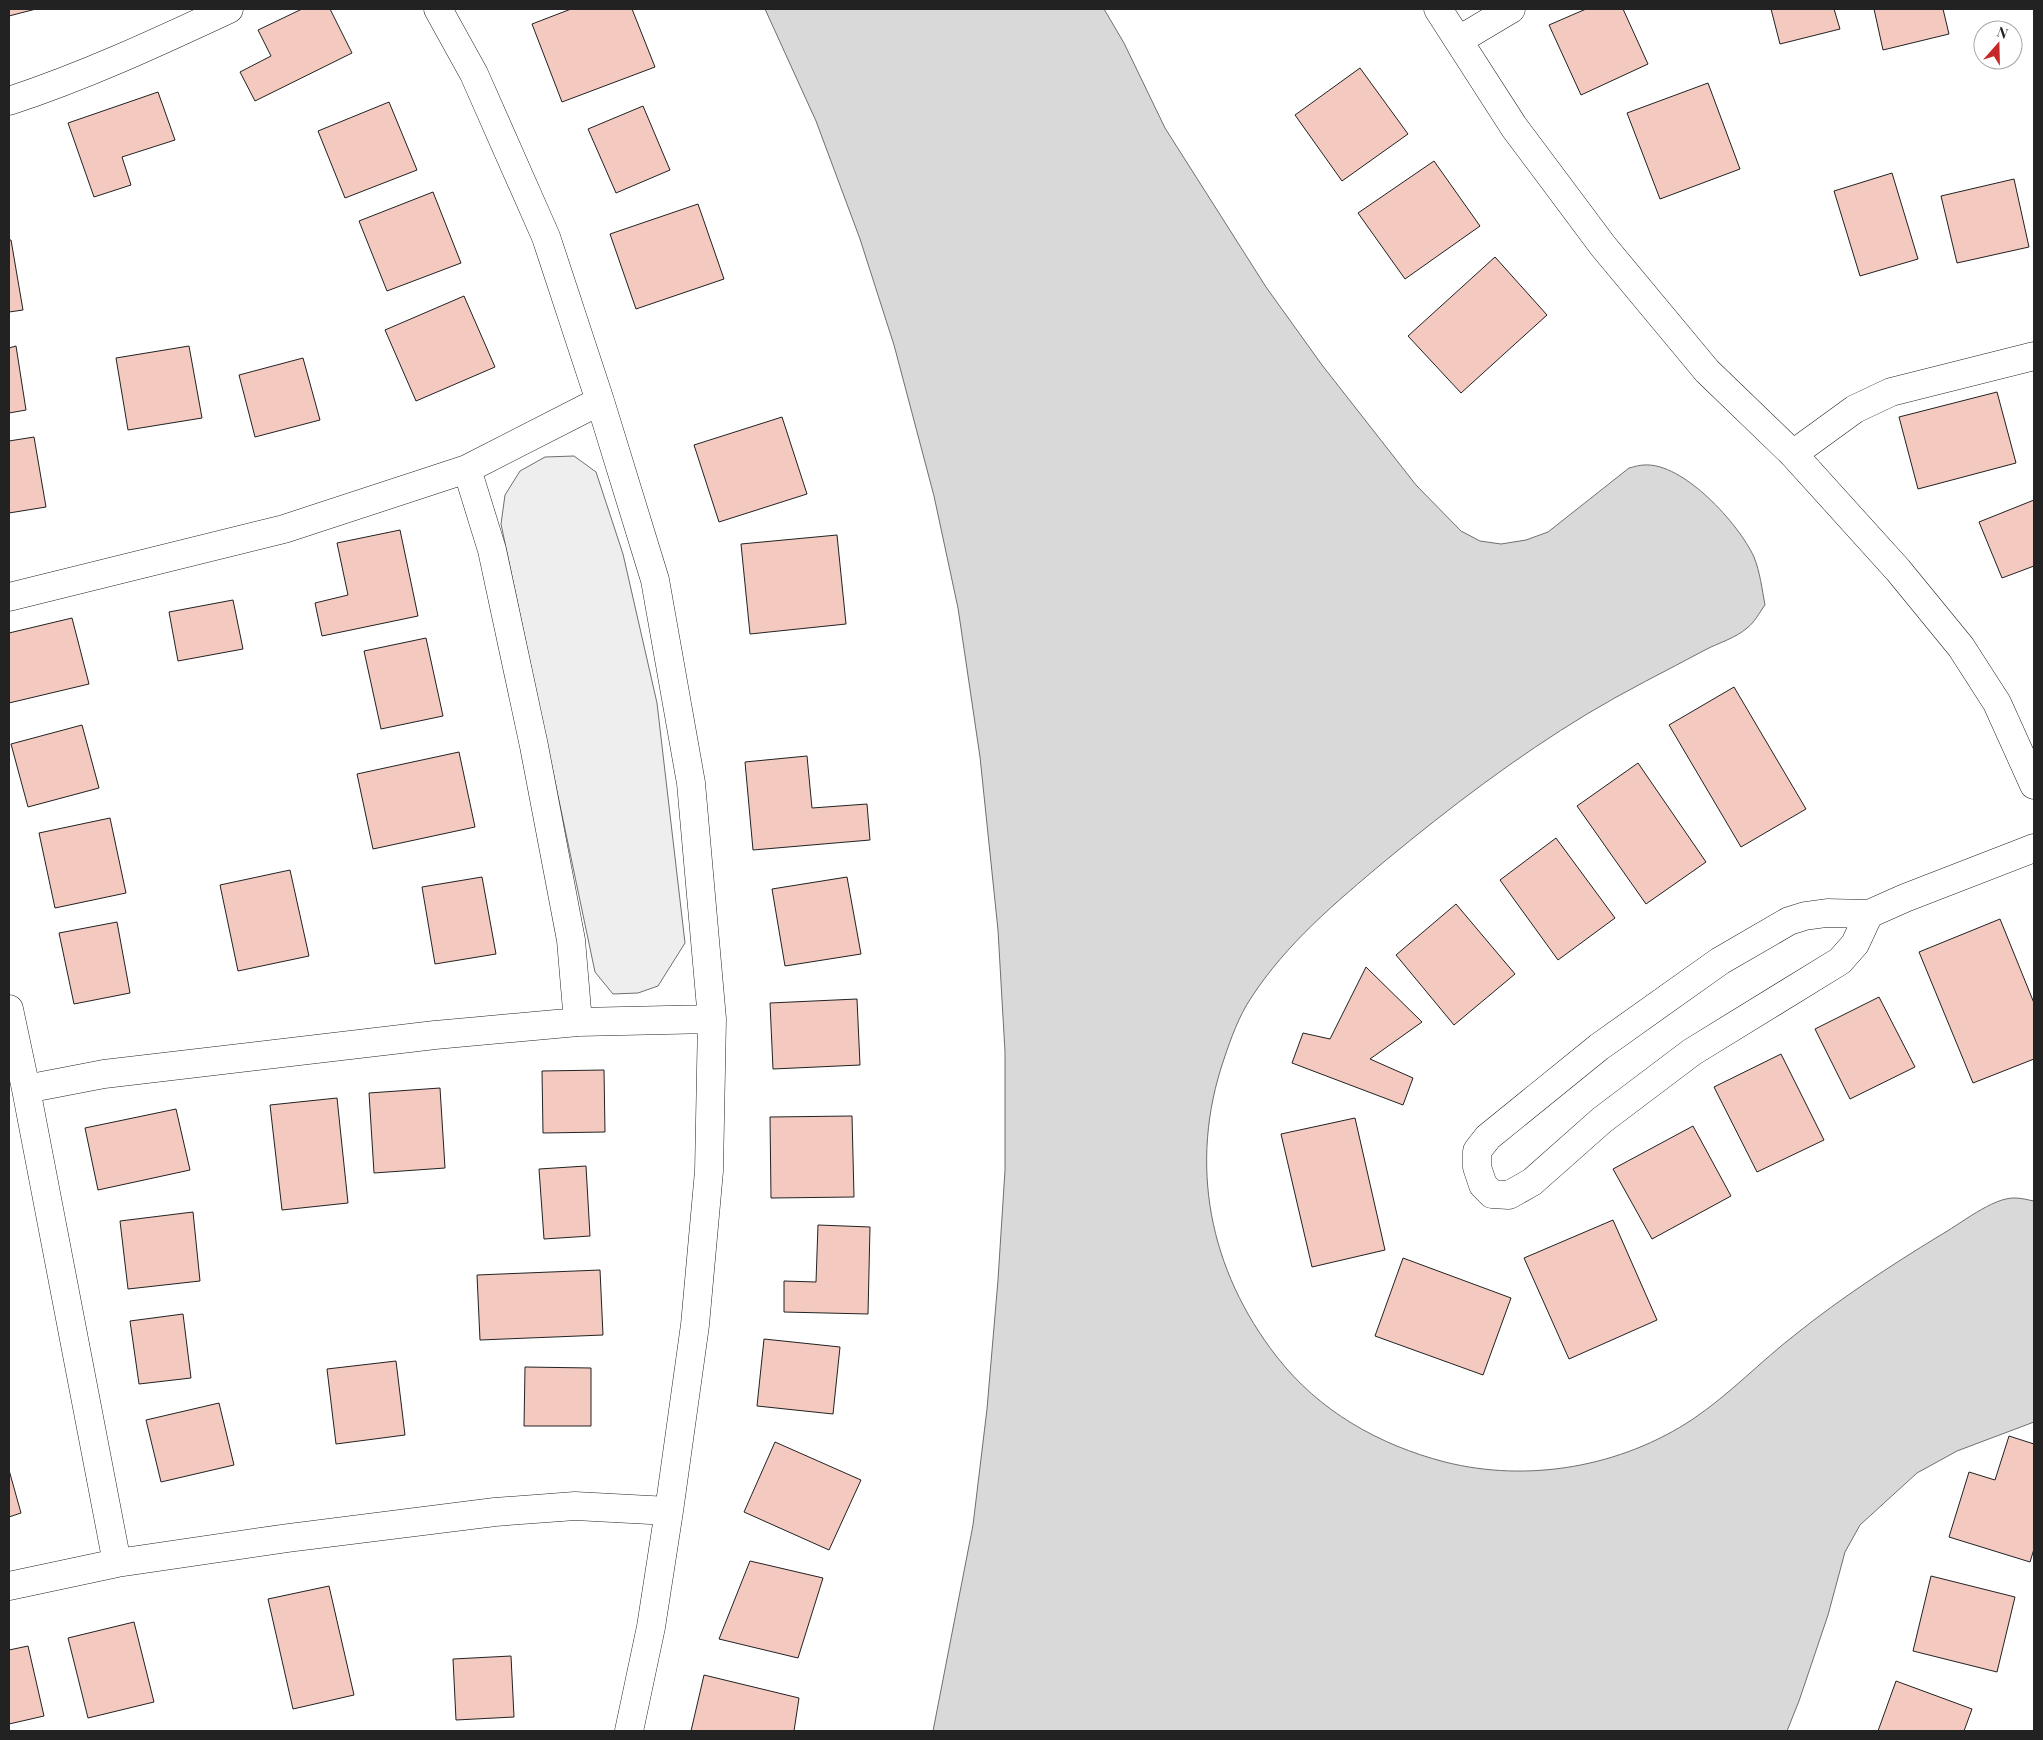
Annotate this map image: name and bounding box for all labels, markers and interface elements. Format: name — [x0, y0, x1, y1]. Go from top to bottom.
north arrow — [1973, 20, 2023, 70]
text: N — [1995, 22, 2011, 43]

